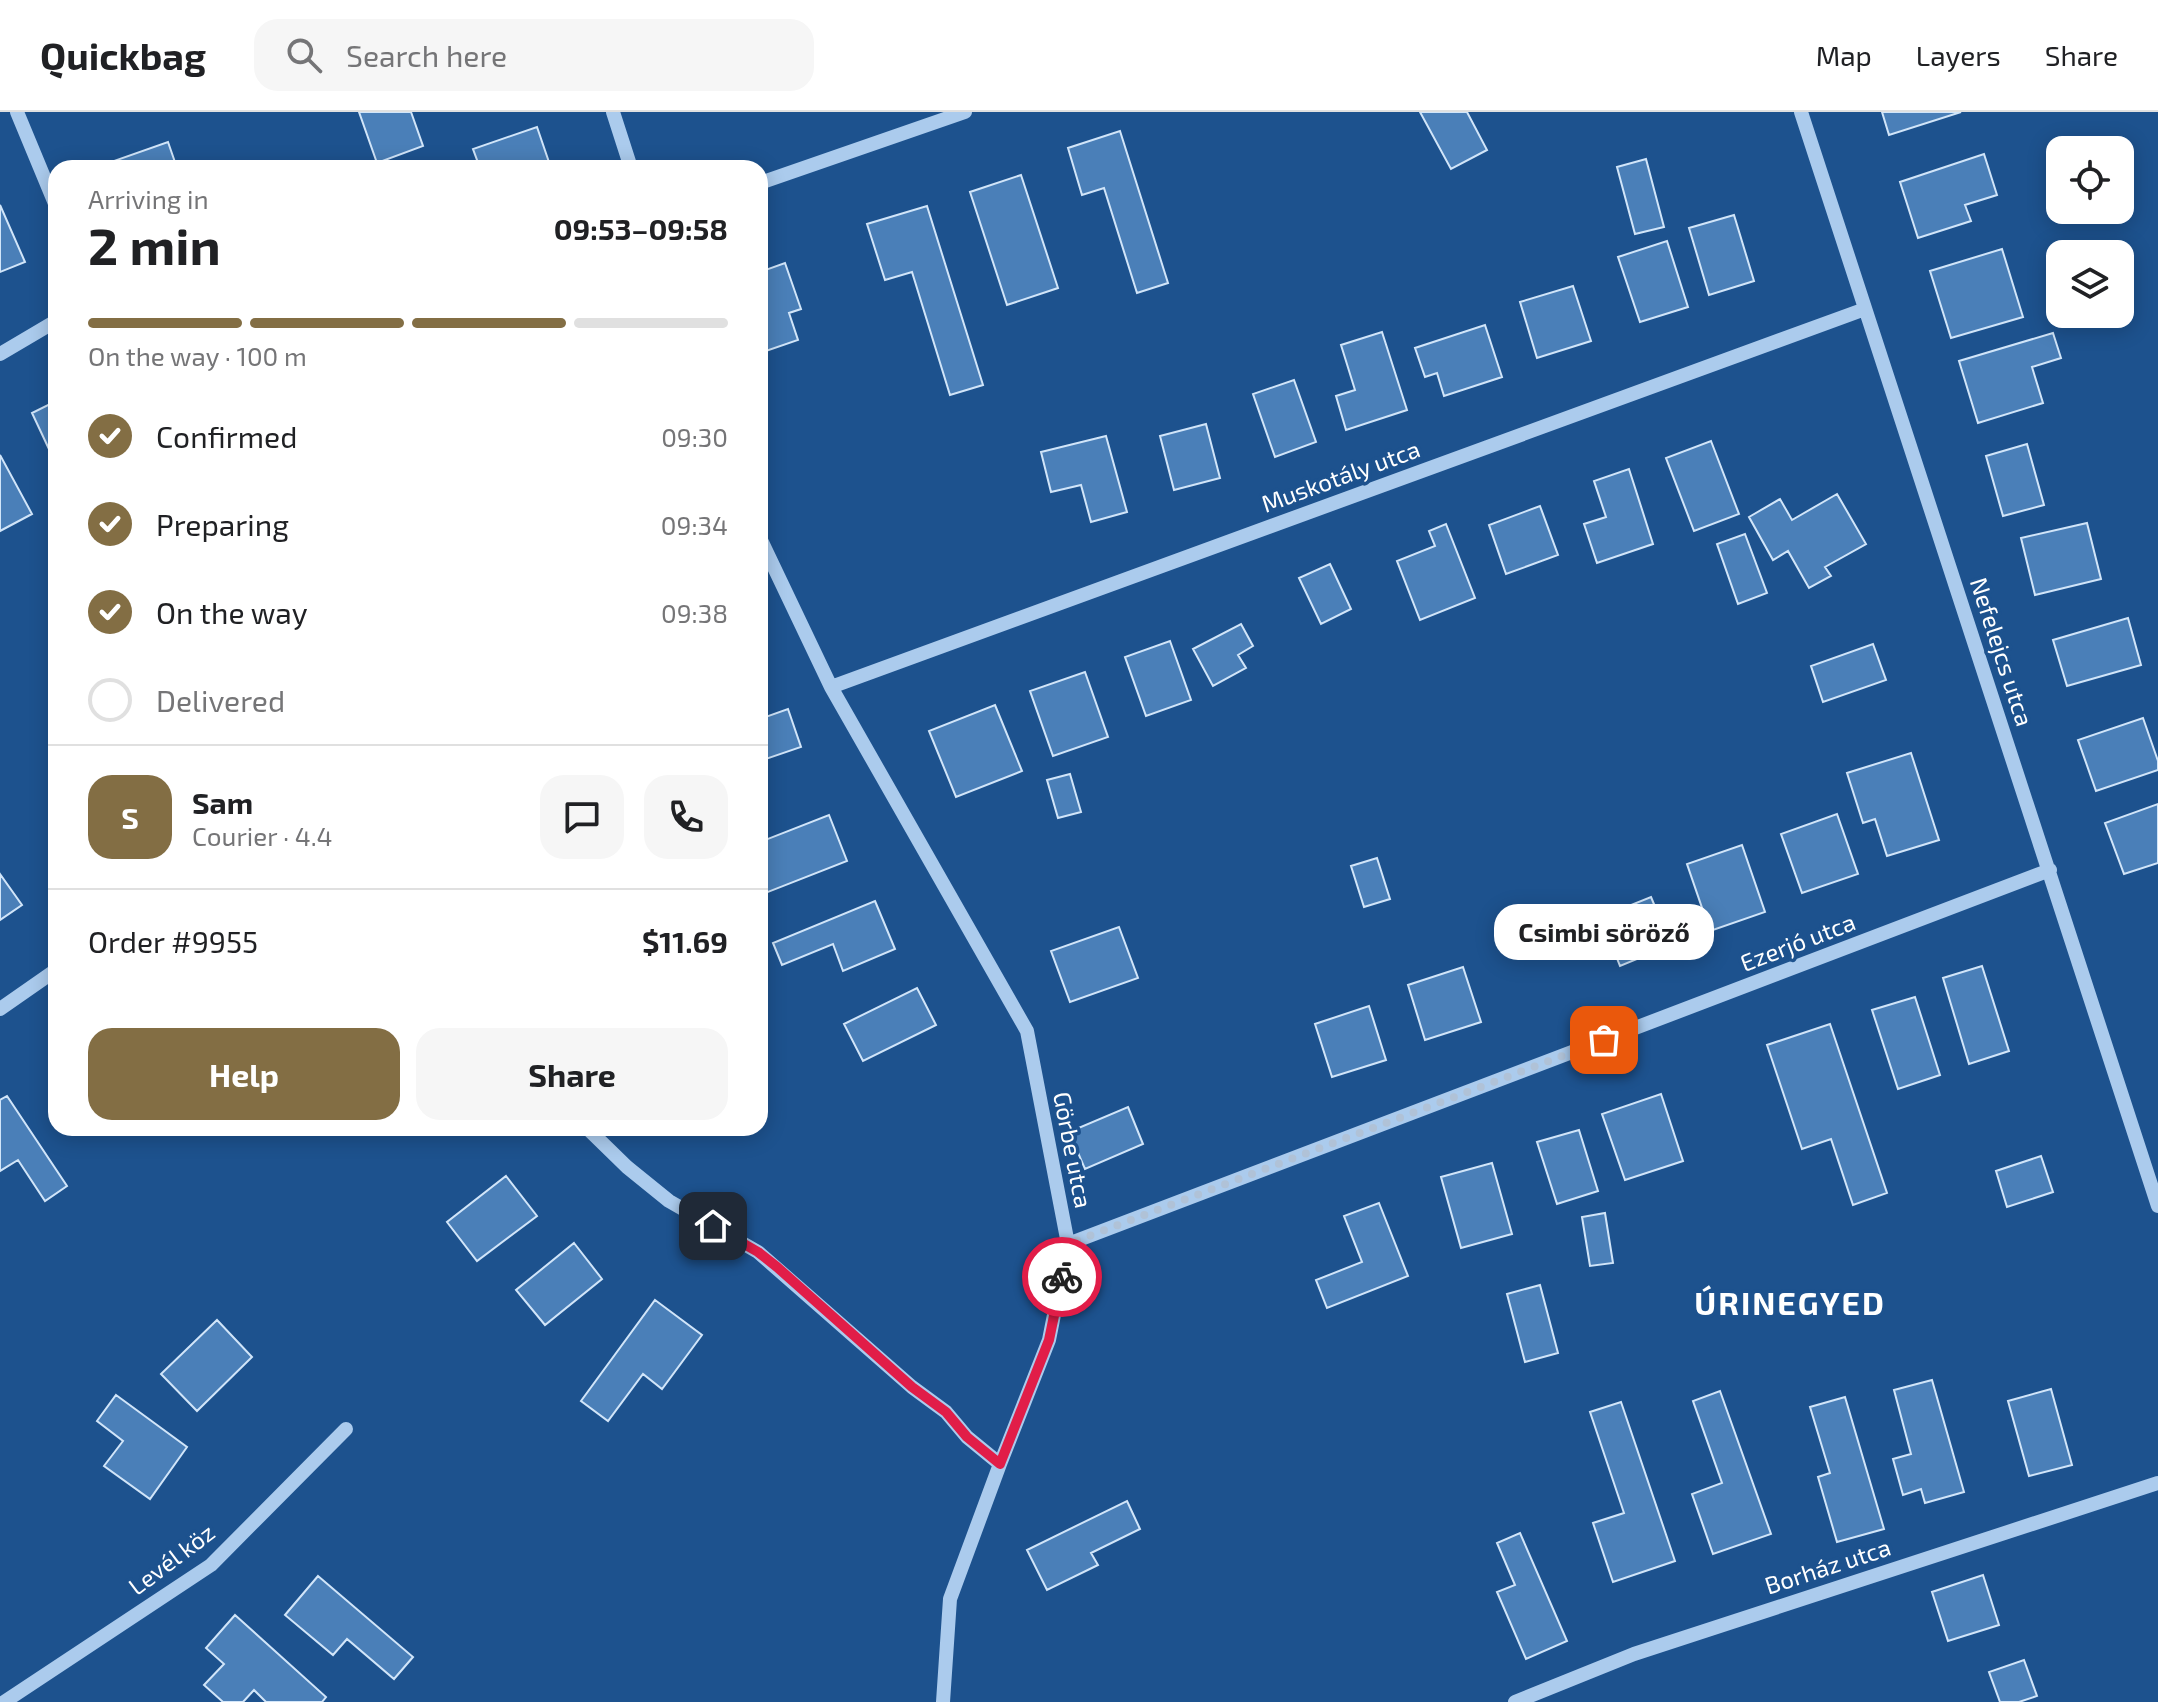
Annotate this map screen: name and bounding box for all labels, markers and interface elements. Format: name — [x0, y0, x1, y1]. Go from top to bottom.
search box — [254, 19, 814, 91]
text: Quickbag — [40, 32, 206, 78]
icon: search — [282, 33, 326, 77]
text: Search here — [346, 37, 507, 73]
text: Map — [1816, 38, 1872, 72]
text: Layers — [1916, 38, 2001, 72]
text: Share — [2045, 38, 2118, 72]
map controls — [2046, 136, 2134, 328]
button: locate — [2046, 136, 2134, 224]
text: Arriving in — [88, 183, 209, 214]
text: 09:53–09:58 — [554, 210, 728, 246]
text: 2 min — [88, 213, 221, 275]
button: layers — [2046, 240, 2134, 328]
text: On the way · 100 m — [88, 340, 307, 371]
icon: check — [88, 414, 132, 458]
text: Confirmed — [156, 418, 297, 454]
text: 09:30 — [661, 421, 728, 452]
street label: Muskotály utca — [1257, 433, 1424, 518]
icon: check — [88, 502, 132, 546]
text: Preparing — [156, 506, 289, 542]
text: 09:34 — [661, 509, 728, 540]
street label: Nefelejcs utca — [1965, 574, 2040, 730]
icon: check — [88, 590, 132, 634]
text: On the way — [156, 594, 308, 630]
text: 09:38 — [661, 597, 728, 628]
text: Delivered — [156, 682, 285, 718]
button: chat — [540, 775, 624, 859]
button: phone — [644, 775, 728, 859]
text: Sam — [192, 784, 253, 820]
text: S — [121, 799, 139, 835]
text: Courier · 4.4 — [192, 820, 333, 851]
callout: Csimbi söröző — [1494, 904, 1714, 960]
street label: Ezerjó utca — [1736, 906, 1859, 977]
text: Csimbi söröző — [1518, 916, 1690, 947]
text: Order #9955 — [88, 923, 258, 959]
text: $11.69 — [642, 923, 728, 959]
pin — [1570, 1006, 1638, 1074]
icon: bag — [1582, 1018, 1626, 1062]
button: Help — [88, 1028, 400, 1120]
button: Share — [416, 1028, 728, 1120]
street label: Görbe utca — [1048, 1089, 1099, 1210]
pin — [679, 1192, 747, 1260]
icon: home — [691, 1204, 735, 1248]
courier — [1022, 1237, 1102, 1317]
icon: bike — [1040, 1255, 1084, 1299]
district label: ÚRINEGYED — [1694, 1283, 1886, 1321]
street label: Levél köz — [122, 1517, 220, 1601]
street label: Borház utca — [1761, 1532, 1894, 1600]

